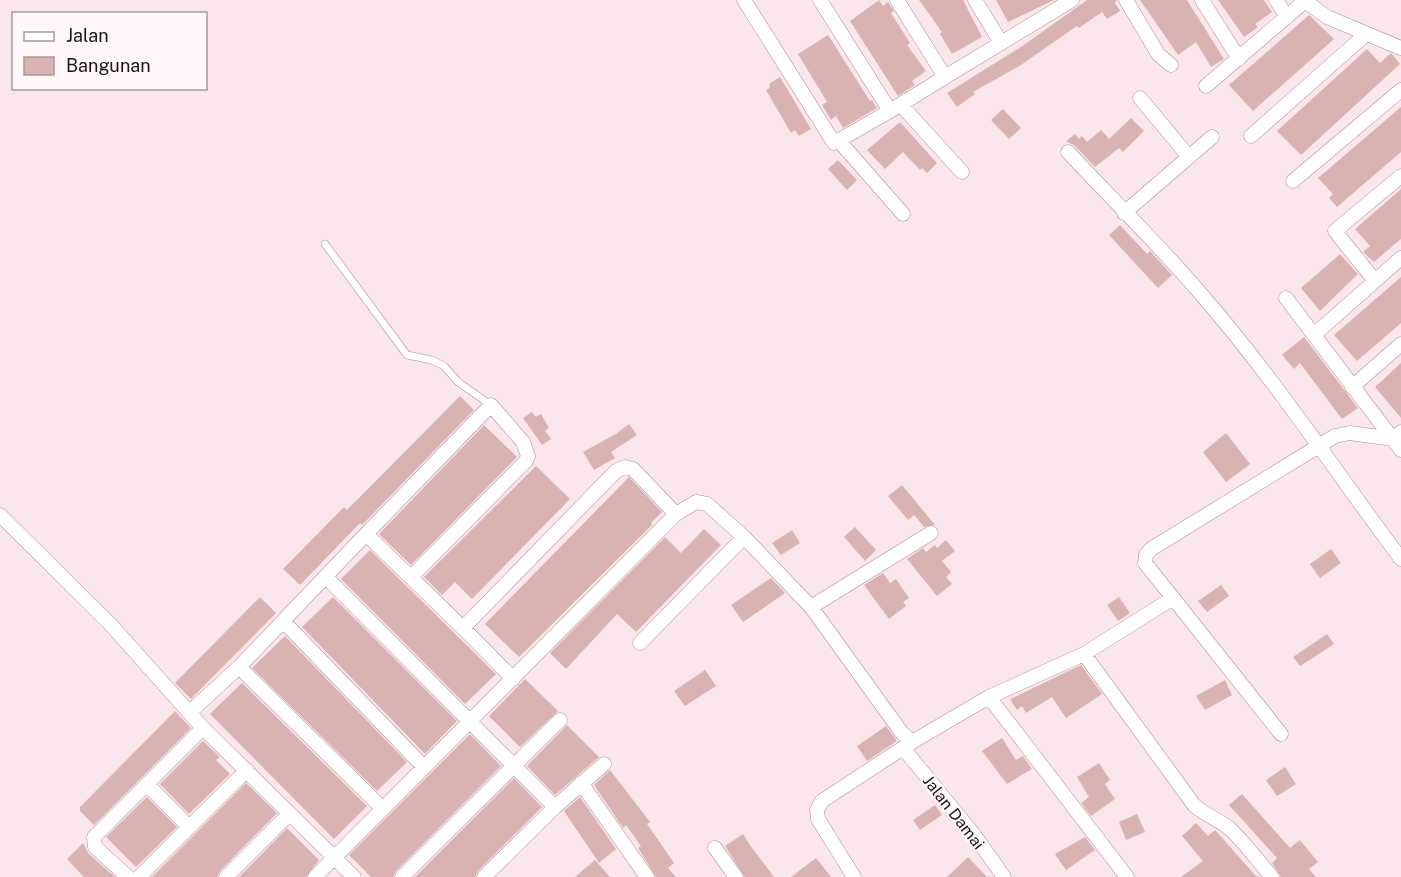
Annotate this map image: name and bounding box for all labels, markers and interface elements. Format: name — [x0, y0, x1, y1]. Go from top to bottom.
legend — [12, 12, 207, 90]
text: Jalan — [66, 25, 109, 46]
text: Bangunan — [66, 55, 151, 76]
street label: Jalan Damai — [919, 772, 988, 853]

